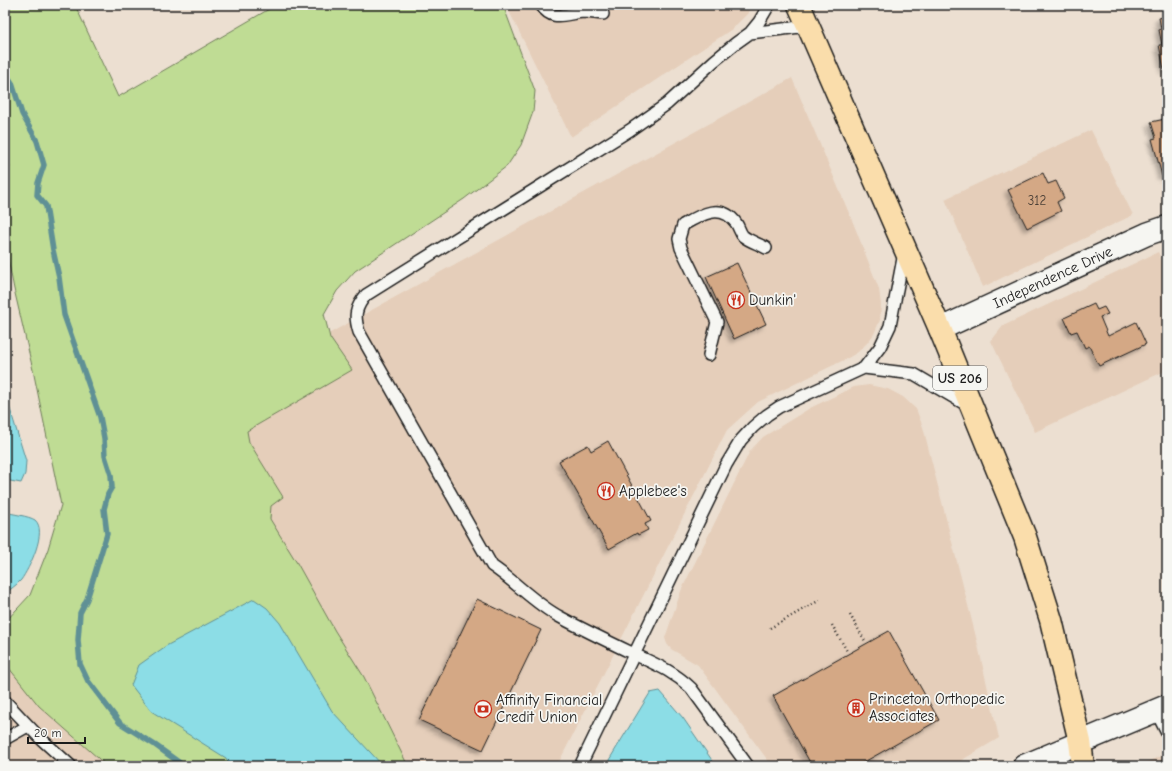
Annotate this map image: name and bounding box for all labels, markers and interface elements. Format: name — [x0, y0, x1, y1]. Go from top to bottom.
house number: 312 — [1028, 193, 1046, 208]
street label: Independence Drive — [990, 242, 1116, 312]
restaurant icon: Dunkin' — [726, 290, 746, 310]
place label: Dunkin' — [749, 291, 796, 309]
road number: US 206 — [933, 366, 987, 390]
restaurant icon: Applebee's — [596, 481, 616, 501]
place label: Applebee's — [619, 482, 687, 500]
place label: Princeton Orthopedic Associates — [869, 690, 1005, 725]
place label: Affinity Financial Credit Union — [496, 691, 602, 726]
building icon: Princeton Orthopedic Associates — [846, 698, 866, 718]
bank icon: Affinity Financial Credit Union — [473, 699, 493, 719]
scale bar — [28, 719, 85, 745]
text: 20 m — [34, 726, 62, 740]

